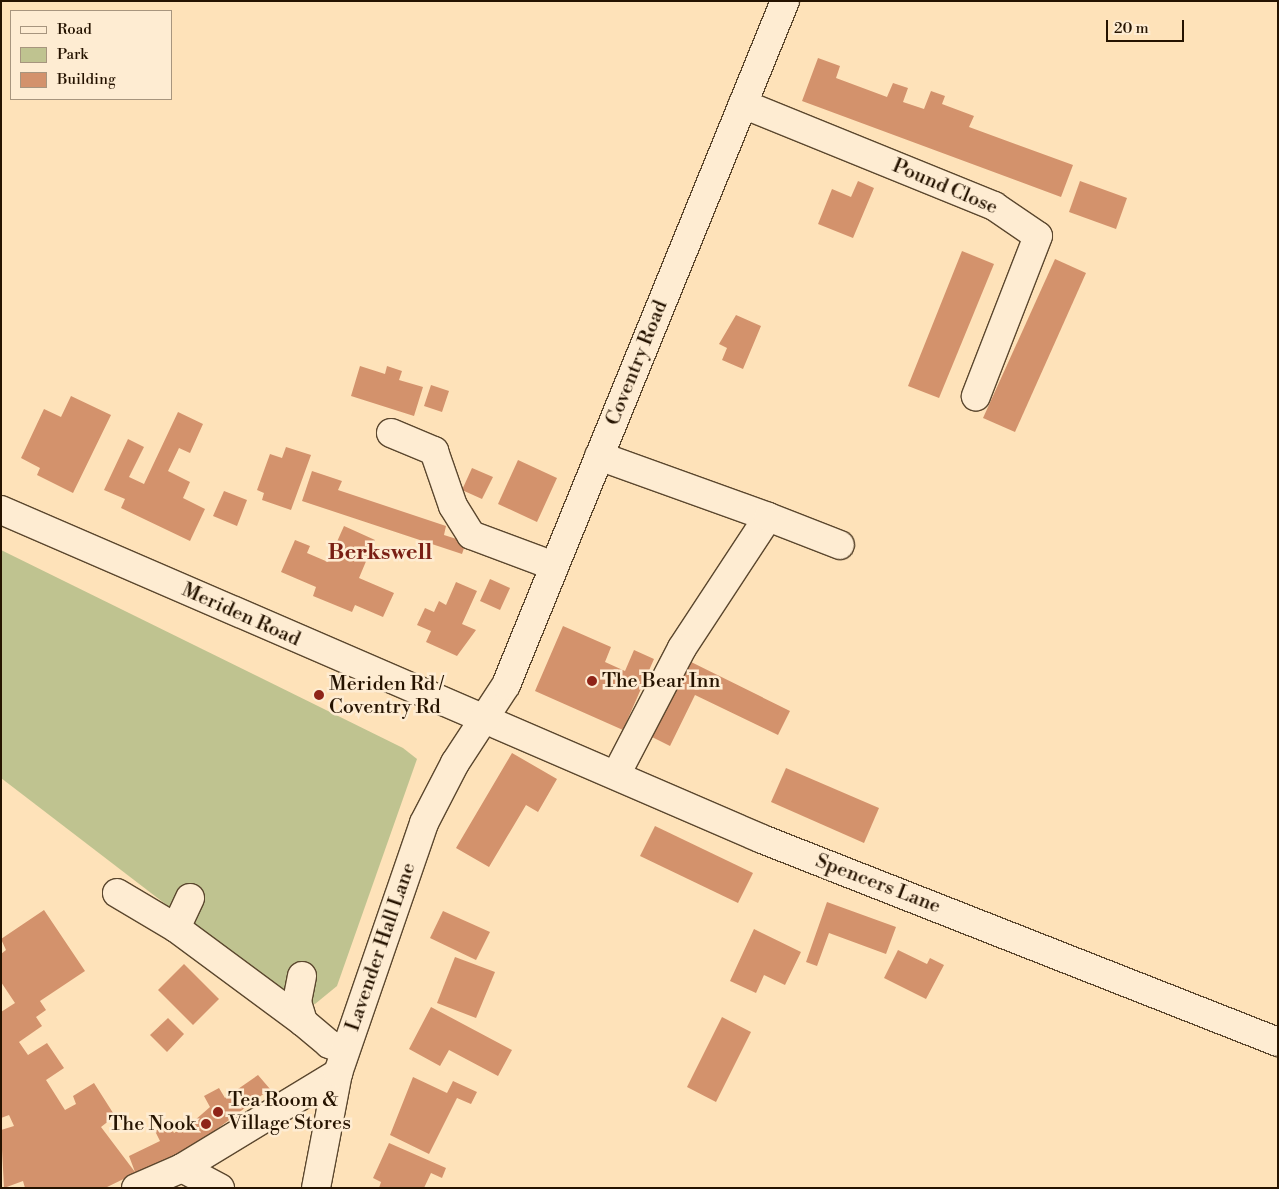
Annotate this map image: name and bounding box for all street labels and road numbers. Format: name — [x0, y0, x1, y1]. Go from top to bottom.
street label: Pound Close — [889, 154, 1001, 220]
street label: Coventry Road — [601, 297, 673, 429]
street label: Meriden Road — [178, 578, 304, 652]
street label: Spencers Lane — [812, 849, 944, 919]
street label: Lavender Hall Lane — [341, 860, 421, 1034]

